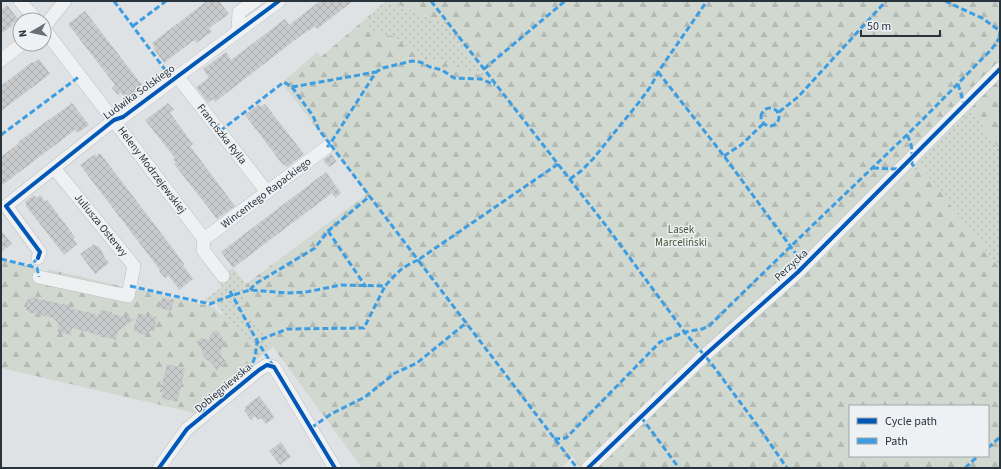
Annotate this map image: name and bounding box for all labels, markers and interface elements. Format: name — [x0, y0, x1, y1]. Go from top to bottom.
north arrow — [12, 12, 52, 52]
scale bar — [861, 12, 940, 38]
text: 50 m — [867, 18, 891, 35]
text: N — [15, 29, 31, 38]
street label: Ludwika Solskiego — [100, 61, 178, 123]
street label: Franciszka Rylla — [194, 101, 250, 167]
street label: Heleny Modrzejewskiej — [114, 123, 190, 217]
street label: Wincentego Rapackiego — [218, 154, 314, 232]
street label: Juliusza Osterwy — [71, 190, 131, 260]
park label: Lasek Marceliński — [655, 222, 707, 250]
street label: Perzycka — [771, 246, 811, 284]
street label: Dobiegniewska — [191, 360, 255, 416]
legend — [849, 405, 989, 457]
text: Cycle path — [885, 413, 937, 430]
text: Path — [885, 433, 908, 450]

